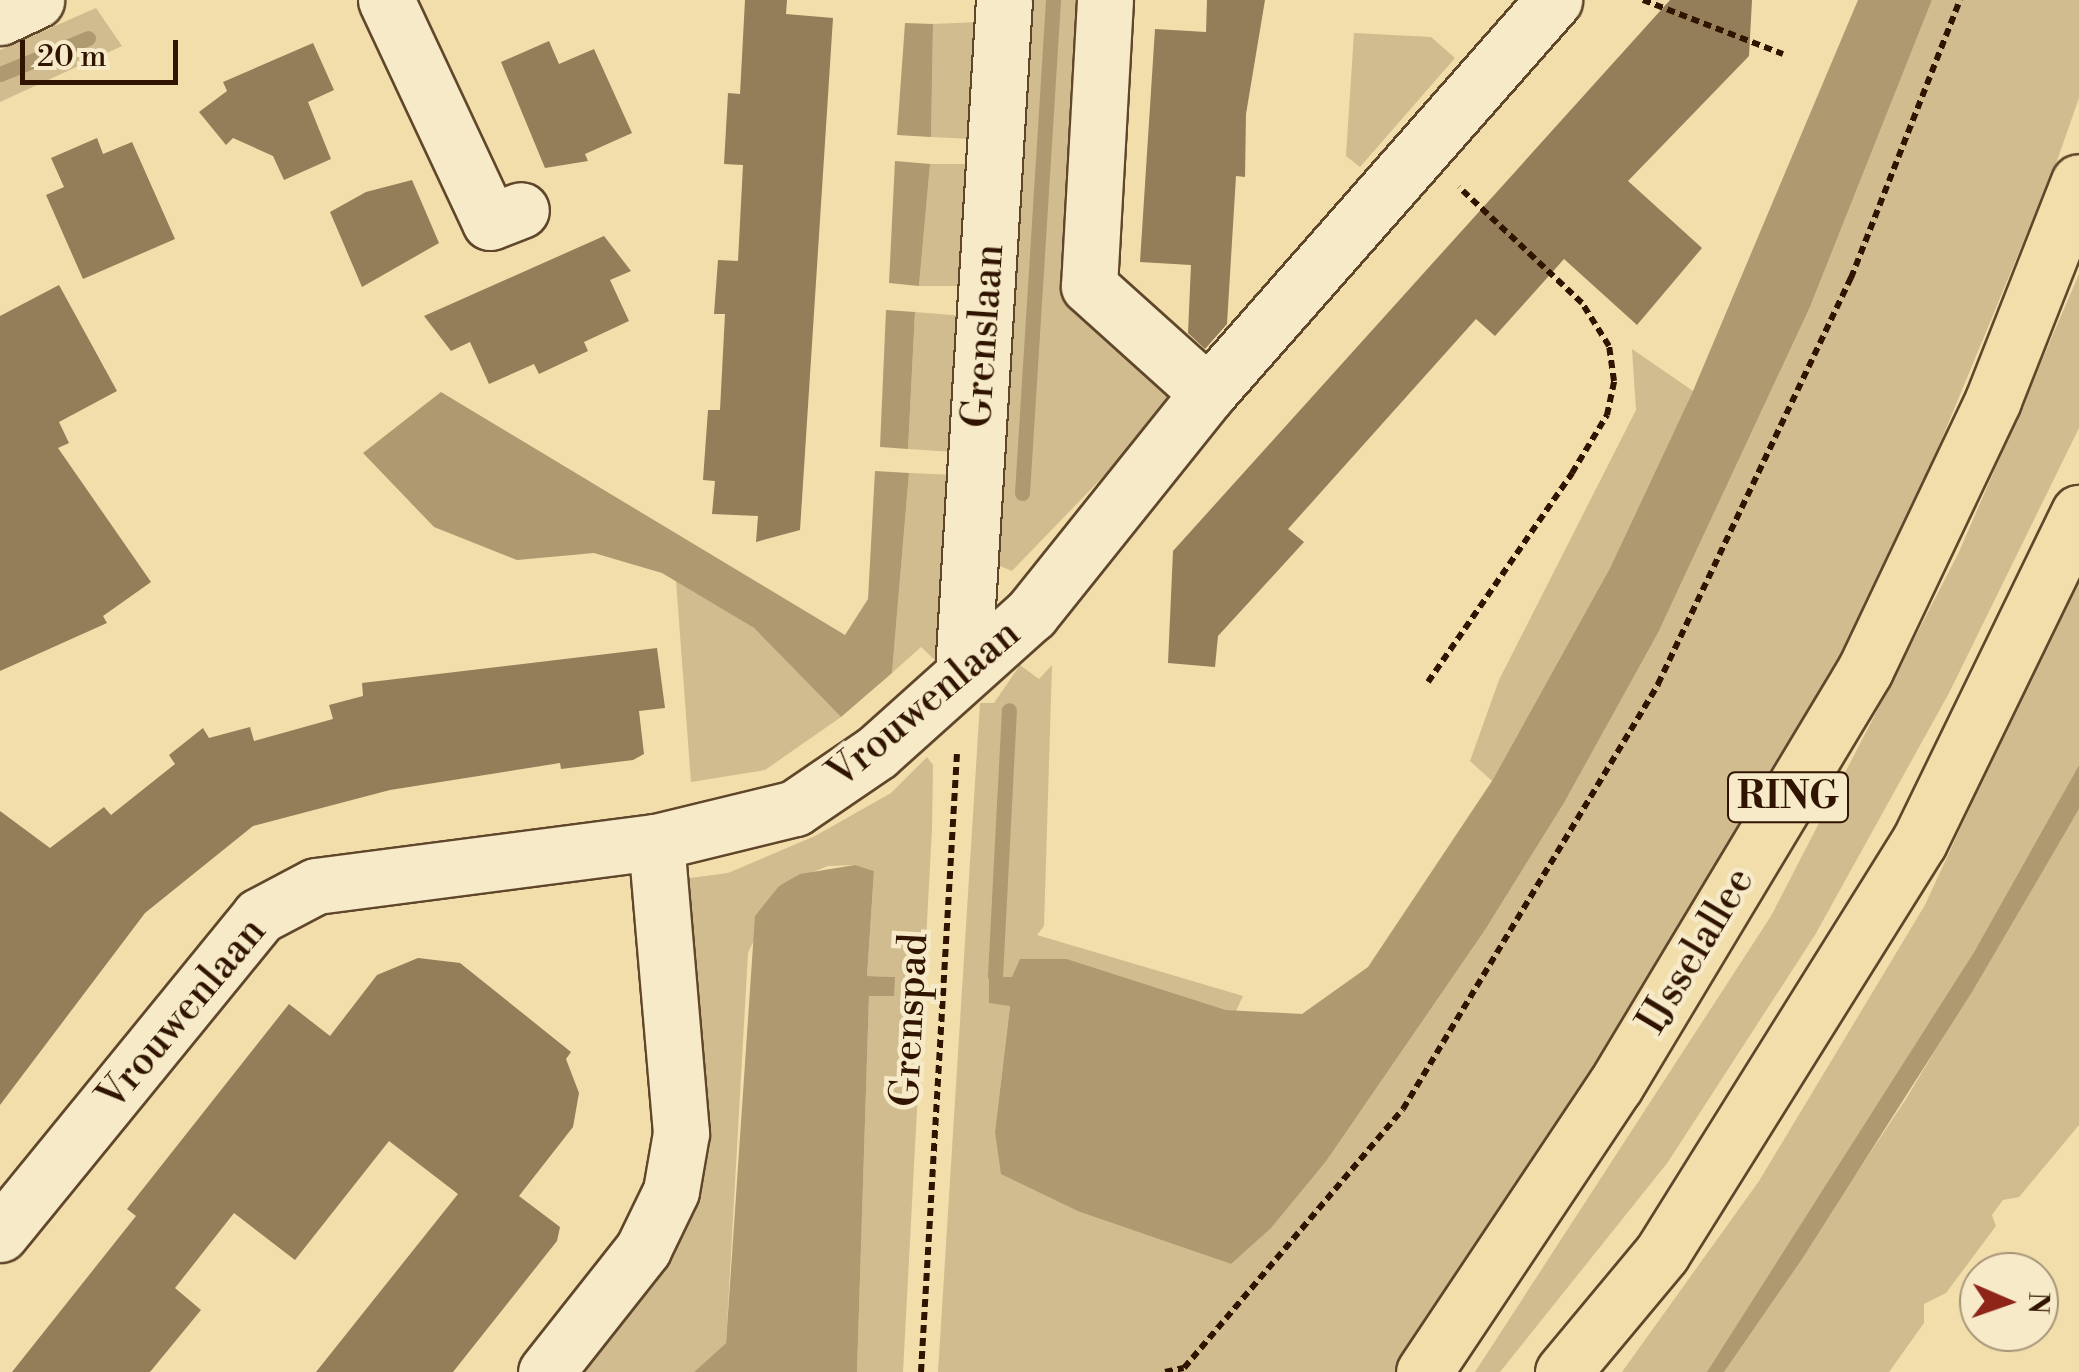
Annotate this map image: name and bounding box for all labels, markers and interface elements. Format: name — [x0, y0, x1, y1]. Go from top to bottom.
scale bar — [25, 20, 182, 82]
text: 20 m — [37, 38, 106, 76]
street label: Grenslaan — [954, 242, 1014, 430]
street label: Vrouwenlaan — [818, 610, 1030, 798]
road number: RING — [1726, 764, 1850, 830]
street label: IJsselallee — [1628, 859, 1764, 1043]
street label: Vrouwenlaan — [88, 908, 276, 1120]
street label: Grenspad — [881, 932, 939, 1108]
north arrow — [1959, 1252, 2059, 1352]
text: N — [2020, 1291, 2055, 1315]

